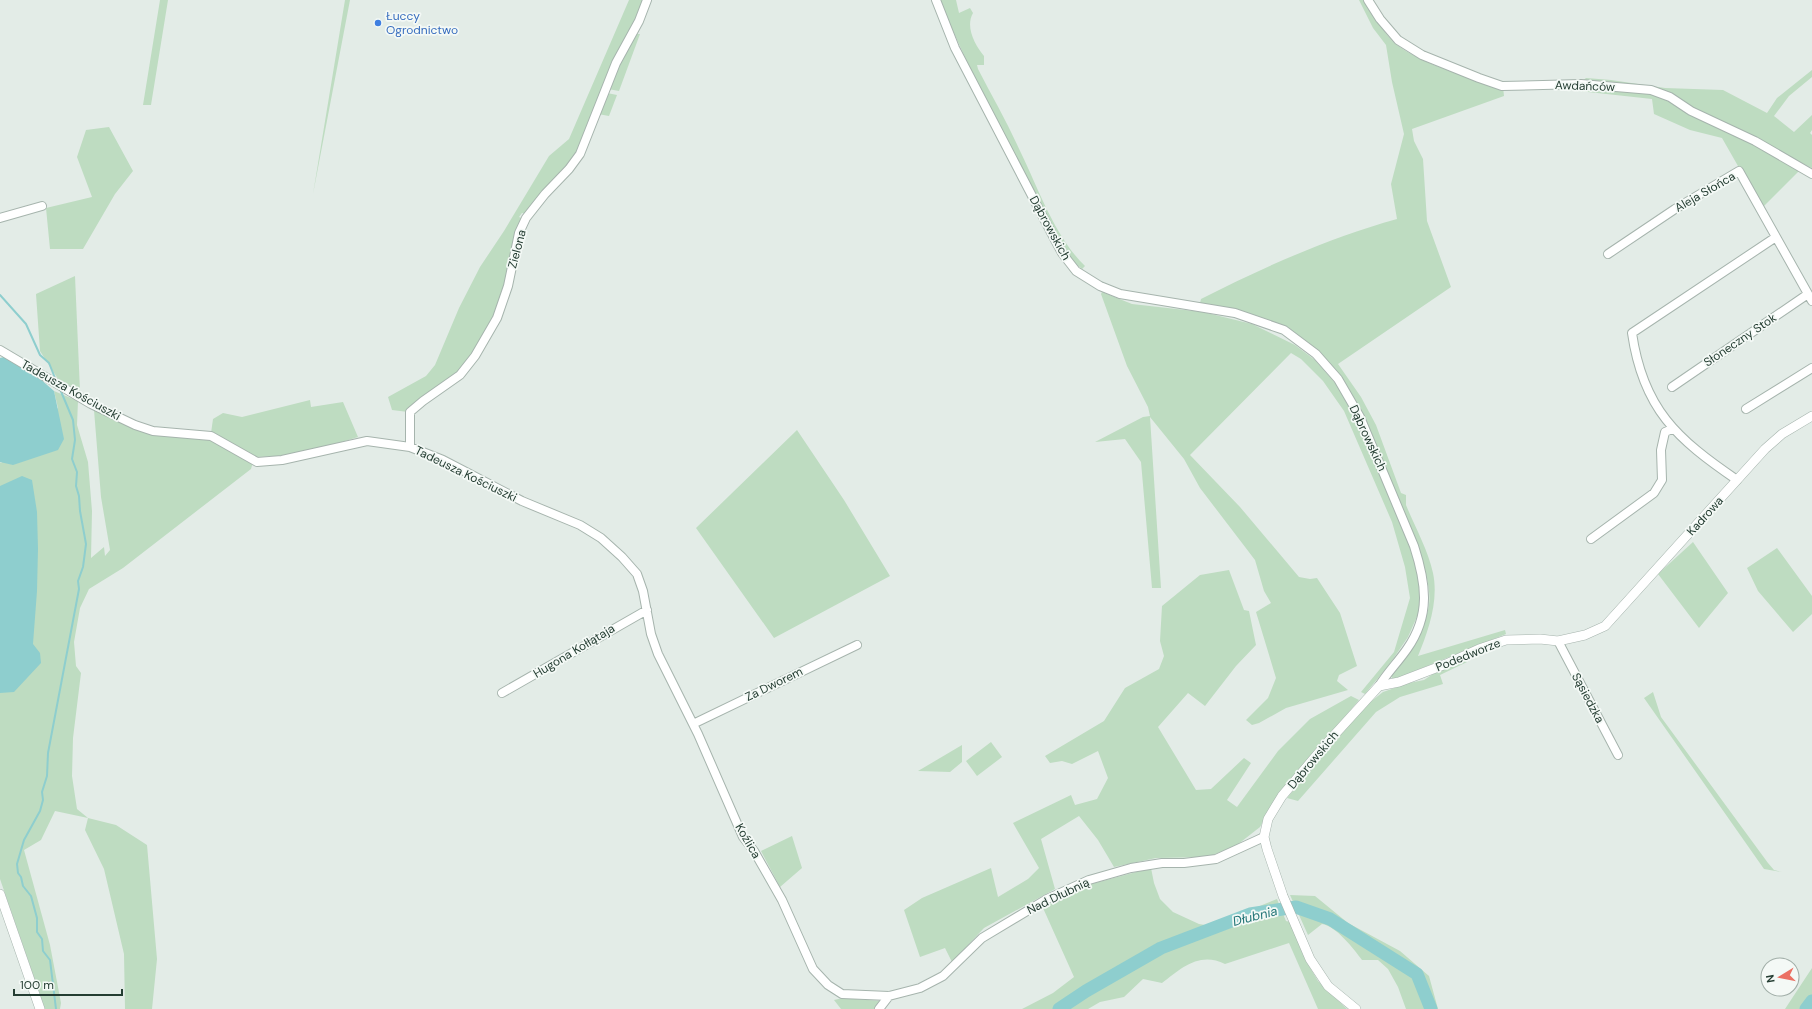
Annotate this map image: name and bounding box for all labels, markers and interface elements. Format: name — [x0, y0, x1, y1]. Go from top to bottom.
place label: Łuccy Ogrodnictwo — [386, 8, 458, 38]
marker: Łuccy Ogrodnictwo — [373, 18, 383, 28]
street label: Awdańców — [1555, 77, 1615, 95]
street label: Aleja Słońca — [1672, 168, 1738, 216]
street label: Dąbrowskich — [1026, 193, 1074, 263]
street label: Zielona — [504, 228, 530, 270]
street label: Słoneczny Stok — [1701, 310, 1779, 370]
street label: Tadeusza Kościuszki — [18, 356, 124, 424]
street label: Dąbrowskich — [1346, 402, 1390, 474]
street label: Tadeusza Kościuszki — [412, 442, 520, 506]
street label: Kadrowa — [1683, 493, 1727, 539]
street label: Hugona Kołłątaja — [530, 620, 618, 682]
street label: Podedworze — [1433, 635, 1503, 675]
street label: Za Dworem — [743, 663, 805, 705]
street label: Sąsiedzka — [1568, 670, 1608, 726]
street label: Dąbrowskich — [1284, 727, 1342, 792]
street label: Koźlica — [732, 820, 764, 862]
street label: Nad Dłubnią — [1024, 874, 1092, 918]
water label: Dłubnia — [1231, 902, 1279, 930]
north arrow — [1760, 957, 1800, 997]
scale bar — [14, 971, 122, 997]
text: N — [1763, 974, 1778, 984]
text: 100 m — [20, 977, 54, 993]

